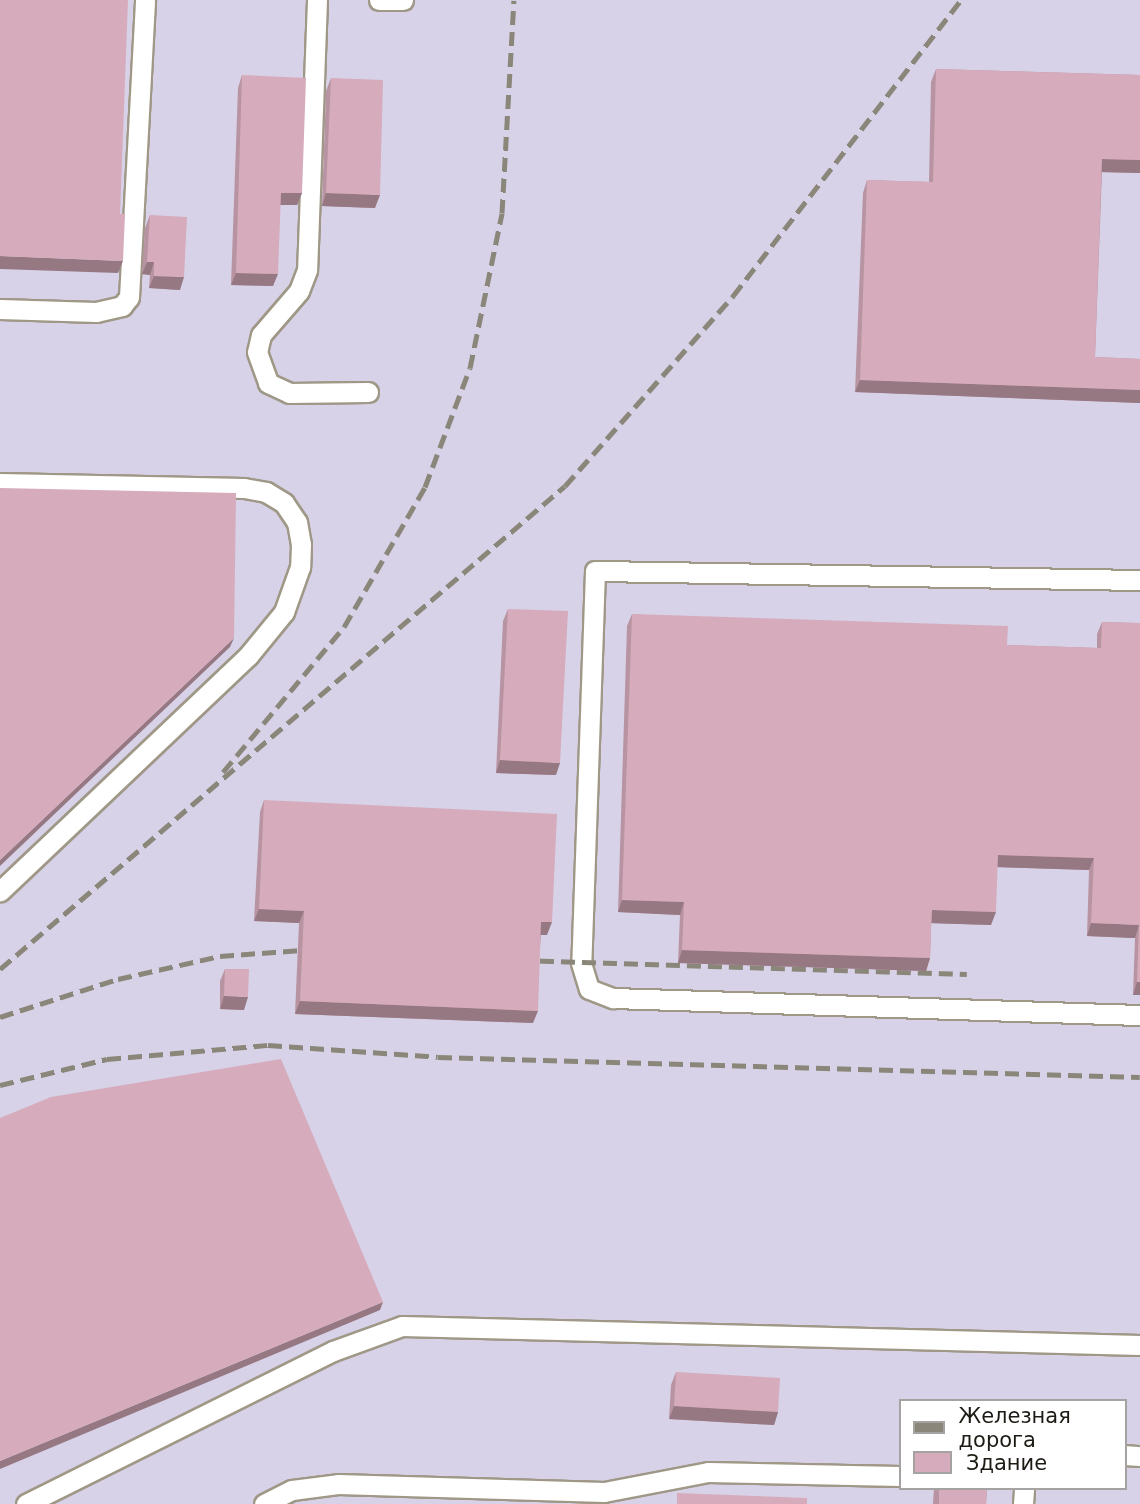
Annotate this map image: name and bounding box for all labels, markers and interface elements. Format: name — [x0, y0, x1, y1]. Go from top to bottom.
legend — [898, 1399, 1126, 1490]
text: Железная дорога — [959, 1404, 1071, 1452]
text: Здание — [966, 1451, 1047, 1475]

